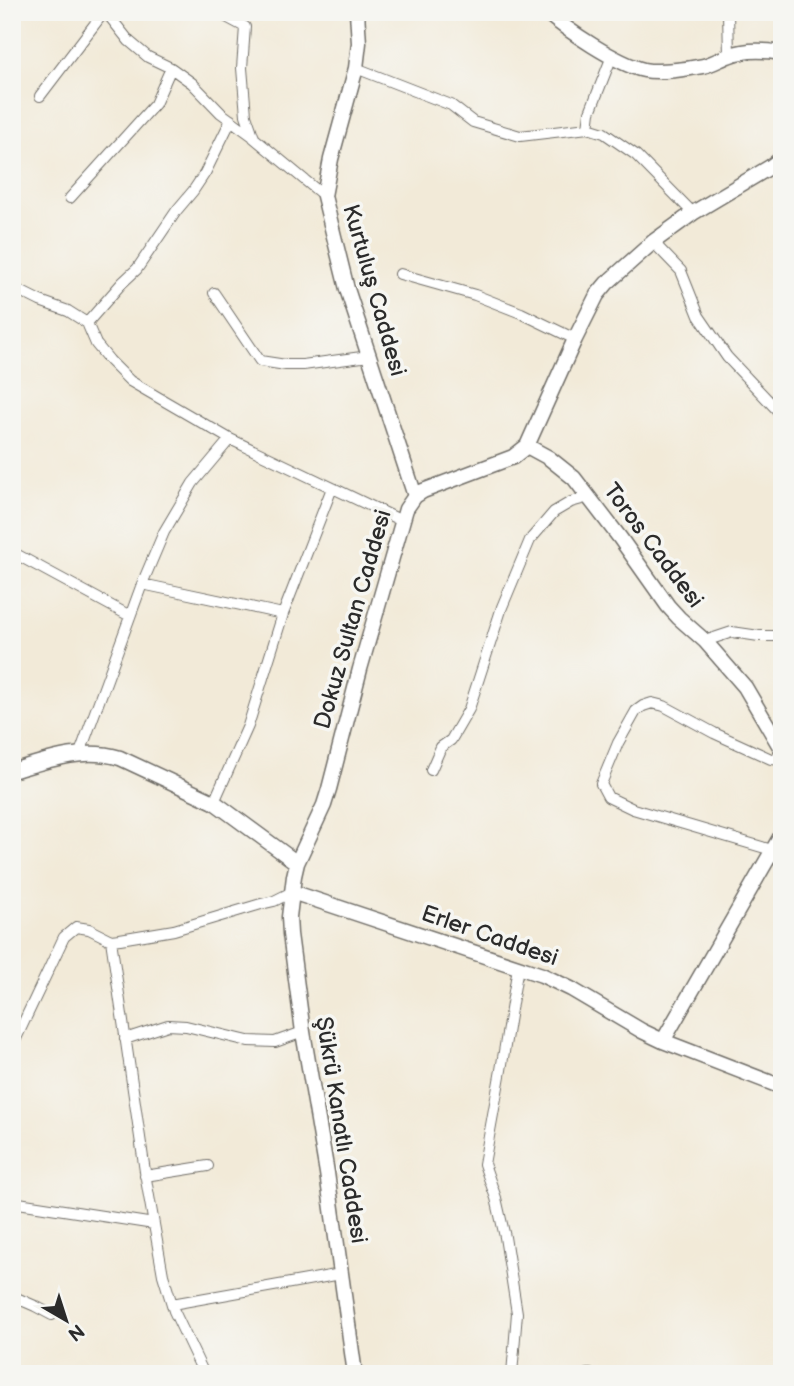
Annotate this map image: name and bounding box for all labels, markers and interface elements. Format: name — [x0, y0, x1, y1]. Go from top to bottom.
street label: Kurtuluş Caddesi — [336, 201, 412, 379]
street label: Toros Caddesi — [597, 478, 709, 614]
street label: Dokuz Sultan Caddesi — [308, 506, 398, 732]
street label: Erler Caddesi — [418, 899, 562, 972]
street label: Şükrü Kanatlı Caddesi — [309, 1015, 373, 1246]
north arrow — [32, 1284, 102, 1354]
text: N — [63, 1319, 89, 1345]

